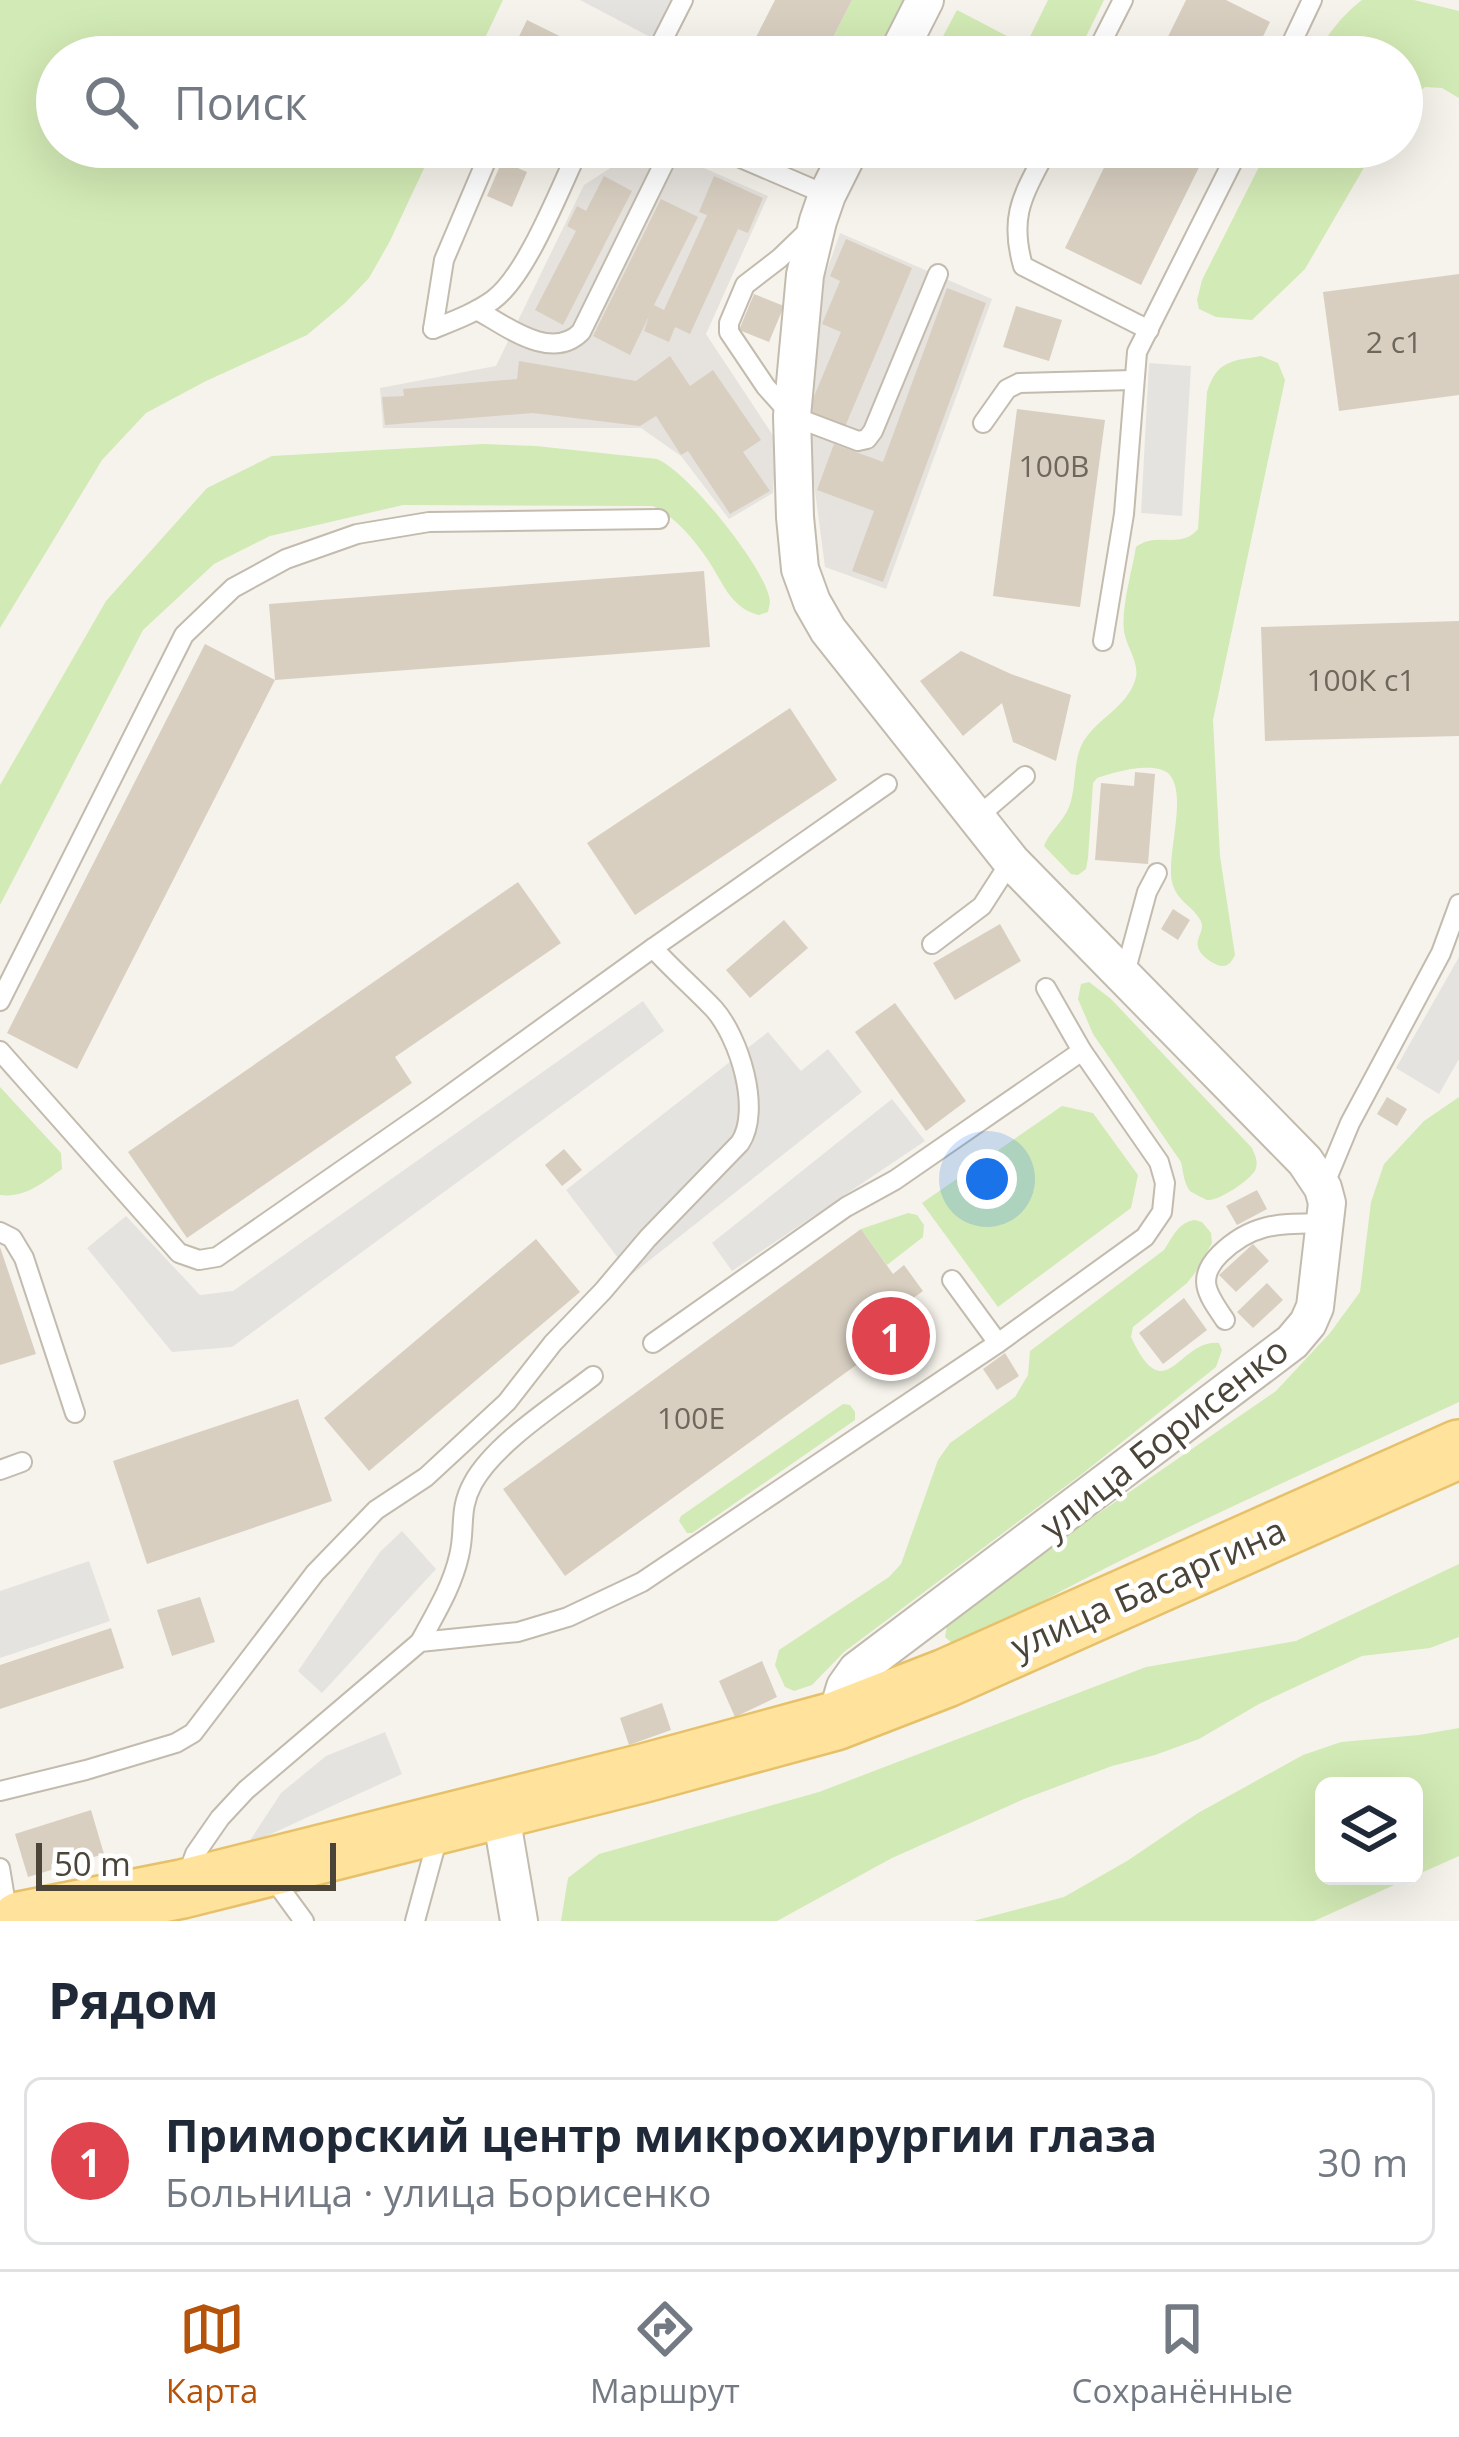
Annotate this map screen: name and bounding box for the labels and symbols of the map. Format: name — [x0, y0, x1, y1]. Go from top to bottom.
house number: 2 с1 — [1366, 321, 1422, 362]
house number: 100В — [1019, 445, 1089, 486]
house number: 100К с1 — [1306, 659, 1416, 700]
your location — [957, 1149, 1017, 1209]
pin: 1 — [852, 1291, 930, 1381]
street label: улица Борисенко — [1029, 1325, 1298, 1550]
house number: 100Е — [657, 1397, 725, 1438]
street label: улица Басаргина — [1003, 1505, 1293, 1670]
scale bar — [36, 1837, 336, 1890]

